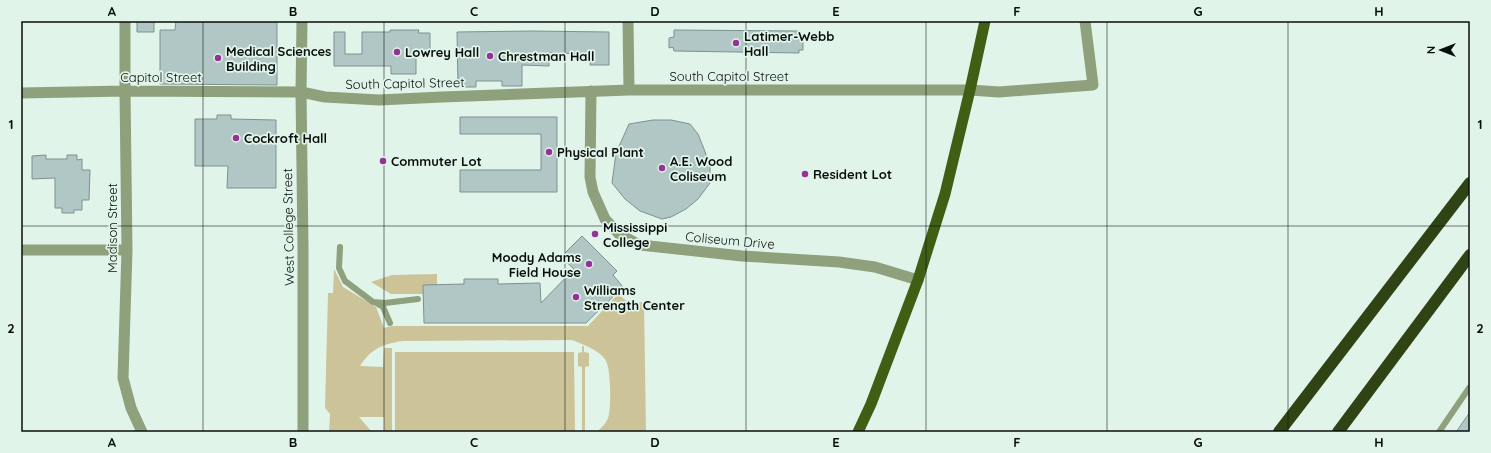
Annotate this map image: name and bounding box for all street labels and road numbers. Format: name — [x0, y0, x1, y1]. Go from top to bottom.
street label: South Capitol Street — [669, 68, 789, 84]
street label: Capitol Street — [120, 69, 202, 85]
street label: South Capitol Street — [345, 74, 465, 92]
street label: West College Street — [279, 168, 297, 286]
street label: Madison Street — [104, 183, 120, 273]
street label: Coliseum Drive — [685, 228, 775, 252]

